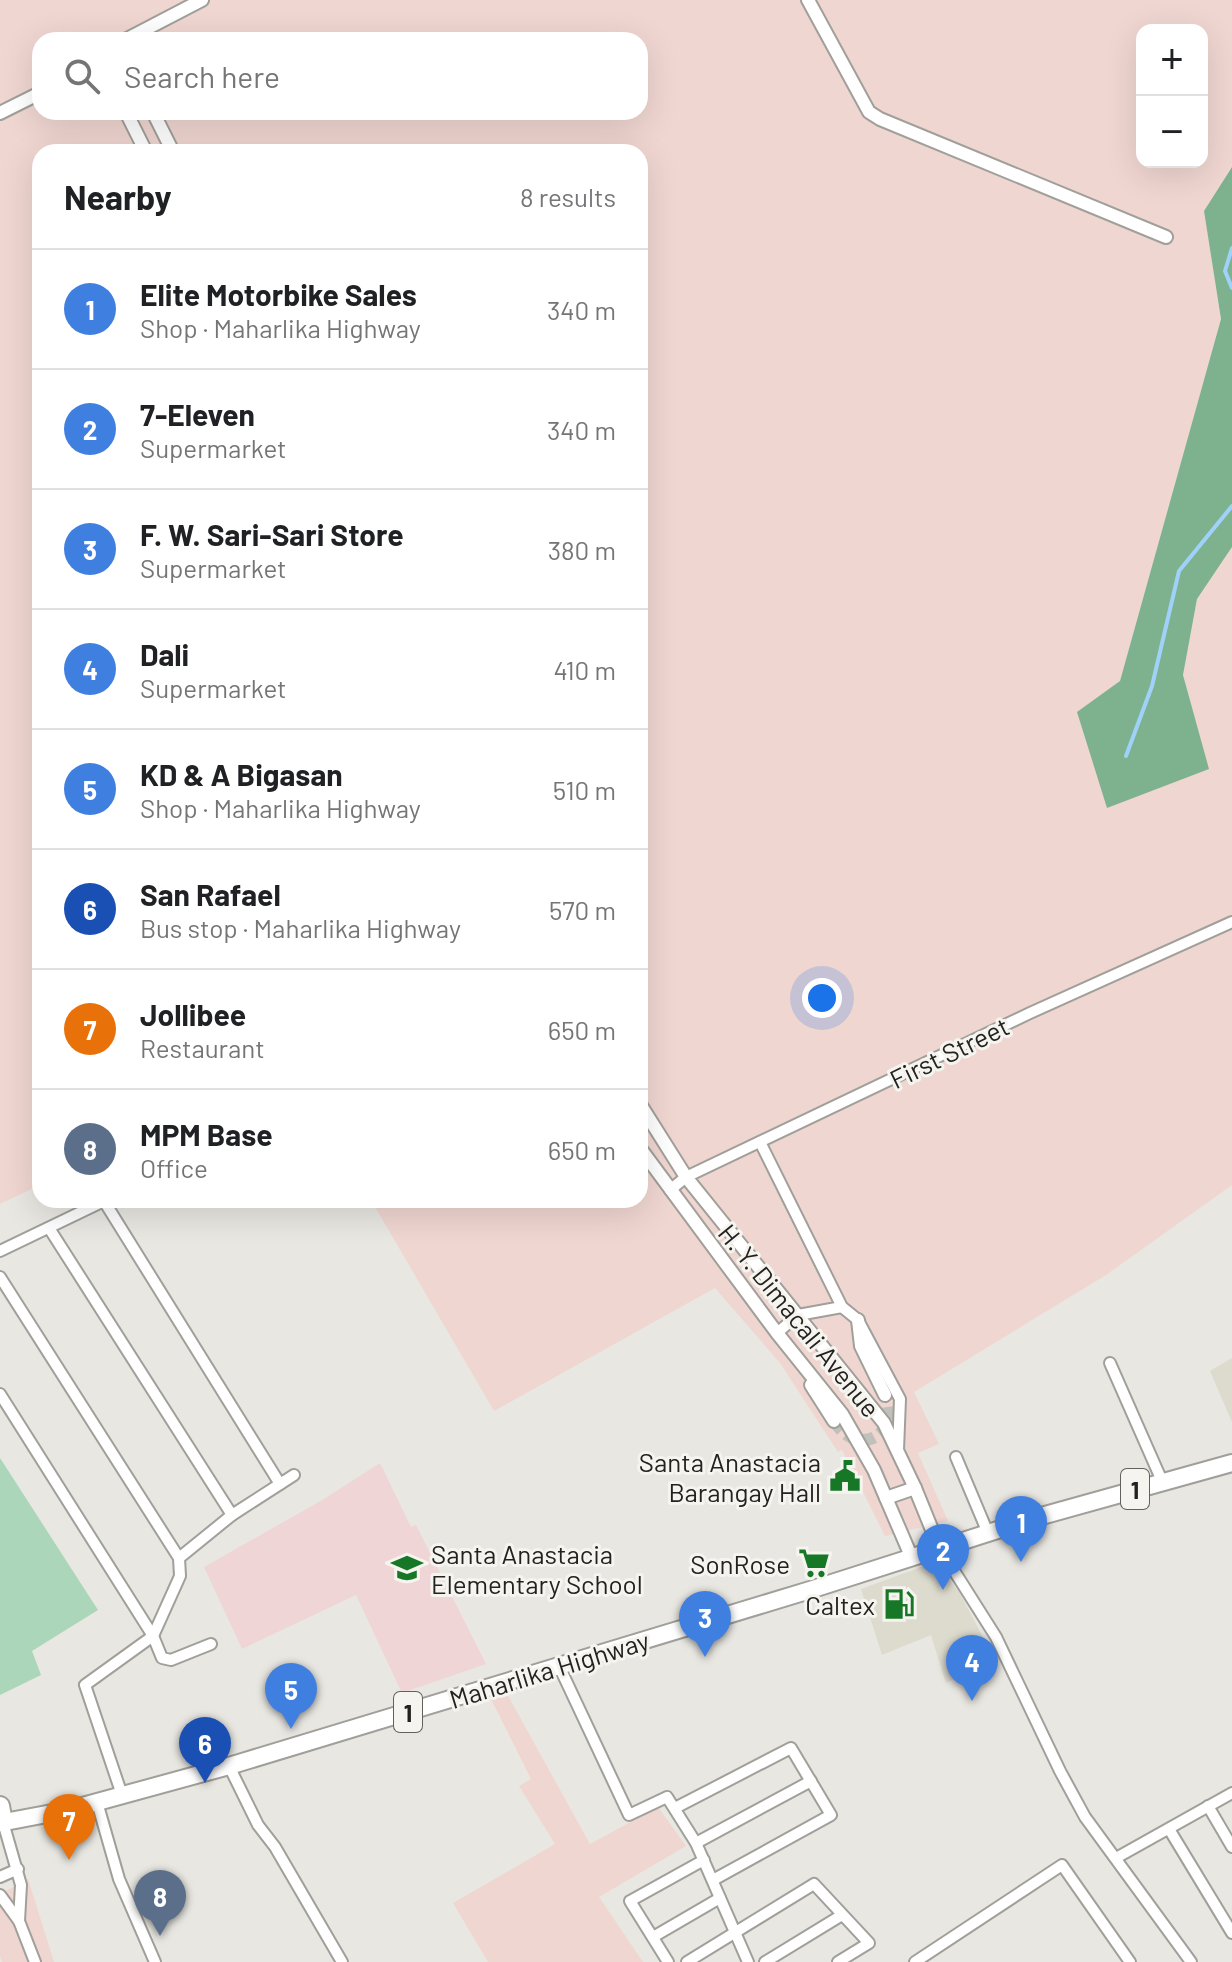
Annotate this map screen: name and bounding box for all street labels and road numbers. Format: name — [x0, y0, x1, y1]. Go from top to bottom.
street label: First Street — [884, 1010, 1014, 1094]
street label: H. Y. Dimacali Avenue — [713, 1217, 887, 1423]
road number: 1 — [1121, 1469, 1149, 1509]
street label: Maharlika Highway — [445, 1624, 653, 1714]
road number: 1 — [394, 1692, 422, 1732]

